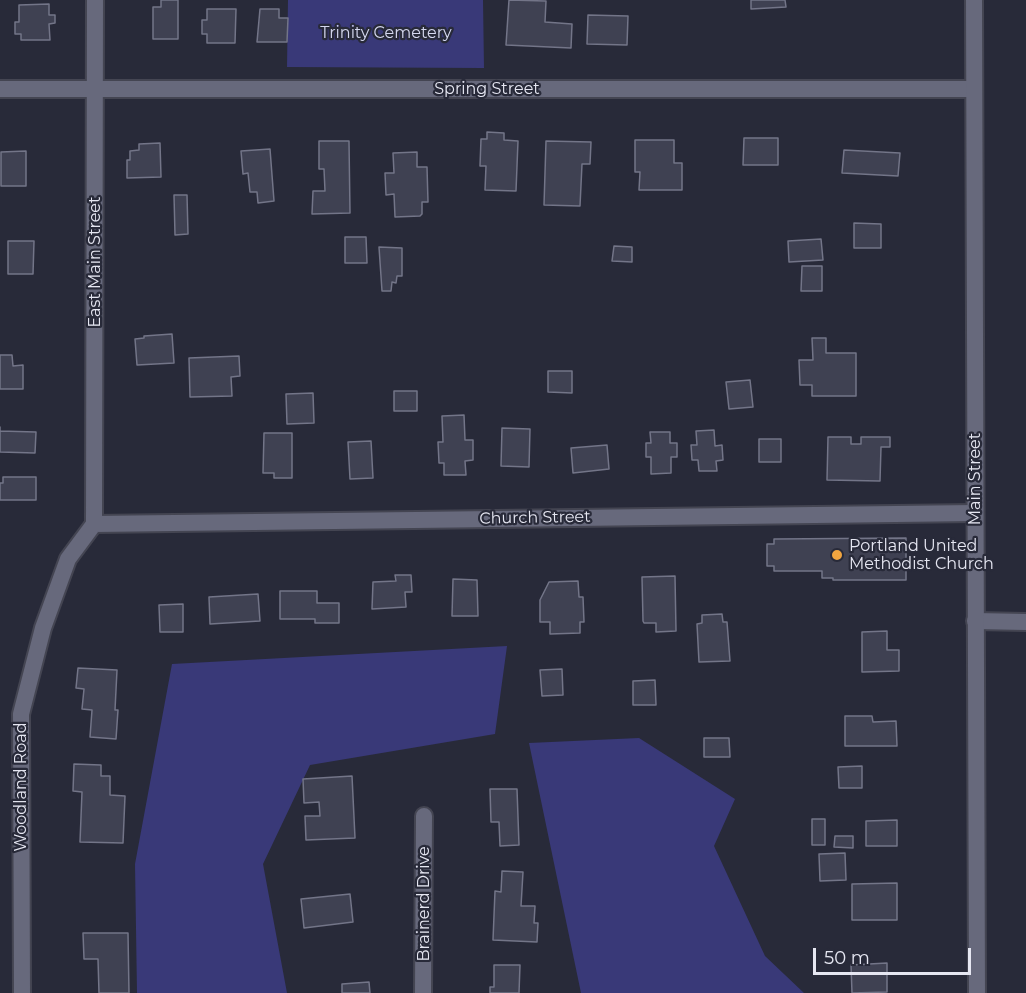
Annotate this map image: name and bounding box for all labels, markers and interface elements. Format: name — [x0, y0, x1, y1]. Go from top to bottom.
park label: Trinity Cemetery — [320, 23, 452, 43]
street label: Spring Street — [434, 79, 540, 99]
street label: East Main Street — [85, 197, 105, 327]
street label: Main Street — [965, 433, 985, 525]
street label: Church Street — [479, 507, 591, 529]
place label: Portland United Methodist Church — [849, 536, 994, 574]
marker: Portland United Methodist Church — [830, 548, 844, 562]
street label: Woodland Road — [11, 722, 31, 852]
street label: Brainerd Drive — [414, 846, 434, 962]
scale bar — [816, 936, 974, 974]
text: 50 m — [824, 947, 870, 969]

